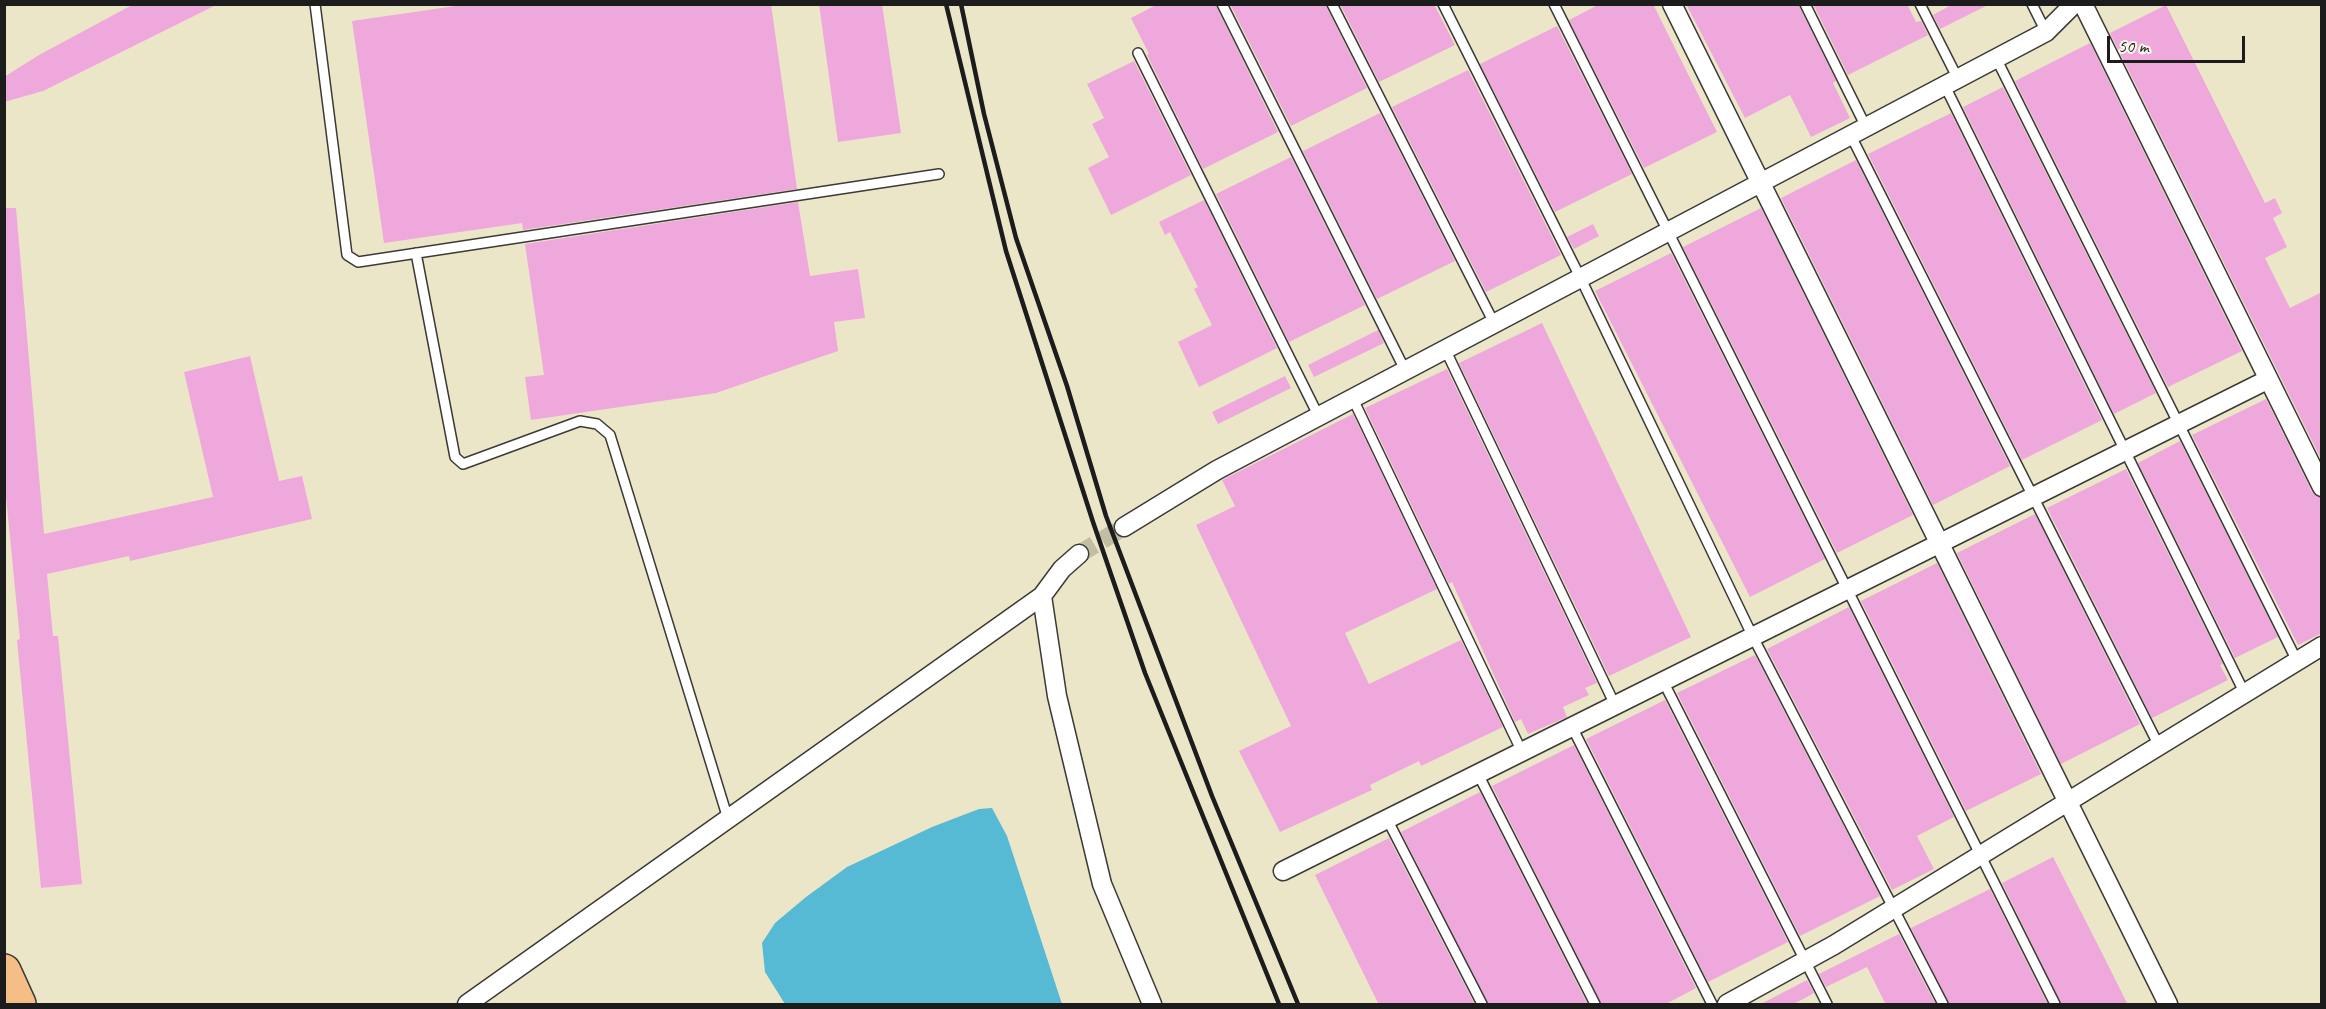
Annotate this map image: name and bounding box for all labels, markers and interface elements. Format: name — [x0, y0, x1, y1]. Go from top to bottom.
scale bar — [2110, 24, 2248, 62]
text: 50 m — [2118, 35, 2149, 57]

